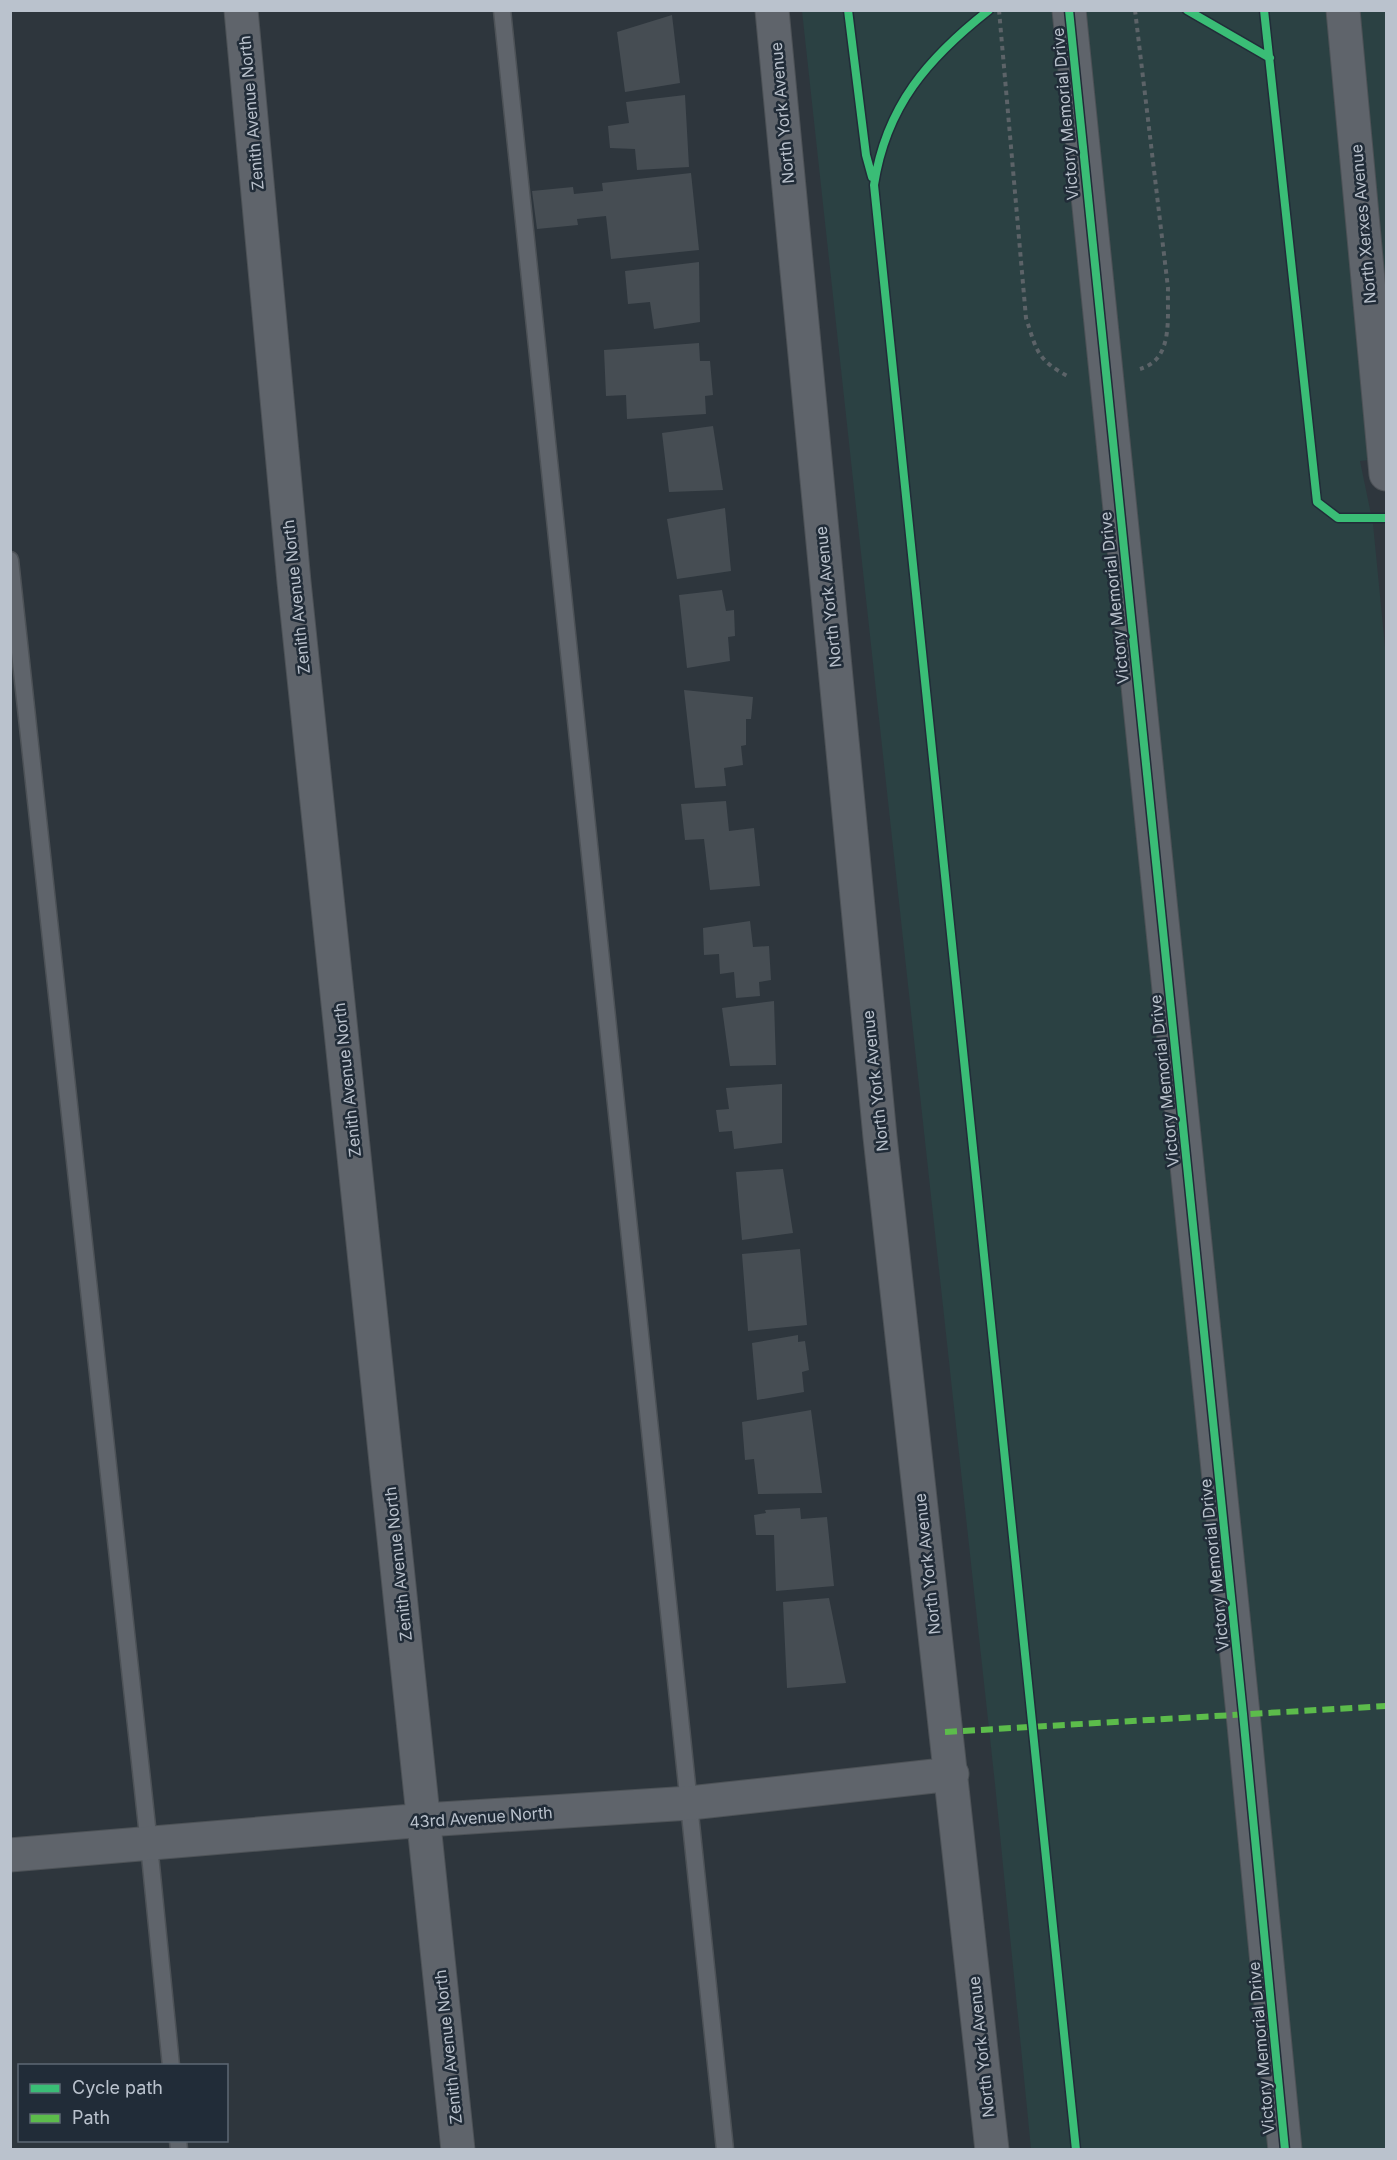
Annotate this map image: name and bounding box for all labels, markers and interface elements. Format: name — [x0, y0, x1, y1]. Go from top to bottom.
street label: Victory Memorial Drive — [1047, 27, 1083, 201]
street label: Zenith Avenue North — [234, 35, 268, 191]
street label: North York Avenue — [766, 41, 798, 185]
street label: North Xerxes Avenue — [1346, 143, 1380, 305]
street label: Victory Memorial Drive — [1095, 511, 1133, 685]
street label: Zenith Avenue North — [278, 519, 314, 675]
street label: North York Avenue — [811, 525, 845, 669]
street label: Victory Memorial Drive — [1145, 994, 1183, 1168]
street label: Zenith Avenue North — [329, 1002, 365, 1158]
street label: North York Avenue — [858, 1009, 892, 1153]
street label: Victory Memorial Drive — [1195, 1478, 1233, 1652]
street label: Zenith Avenue North — [380, 1486, 416, 1642]
street label: North York Avenue — [910, 1492, 944, 1636]
street label: 43rd Avenue North — [409, 1802, 553, 1832]
street label: Victory Memorial Drive — [1243, 1961, 1279, 2135]
street label: Zenith Avenue North — [430, 1969, 466, 2125]
street label: North York Avenue — [964, 1975, 998, 2119]
legend — [18, 2064, 228, 2142]
text: Cycle path — [72, 2077, 163, 2098]
text: Path — [72, 2107, 110, 2128]

